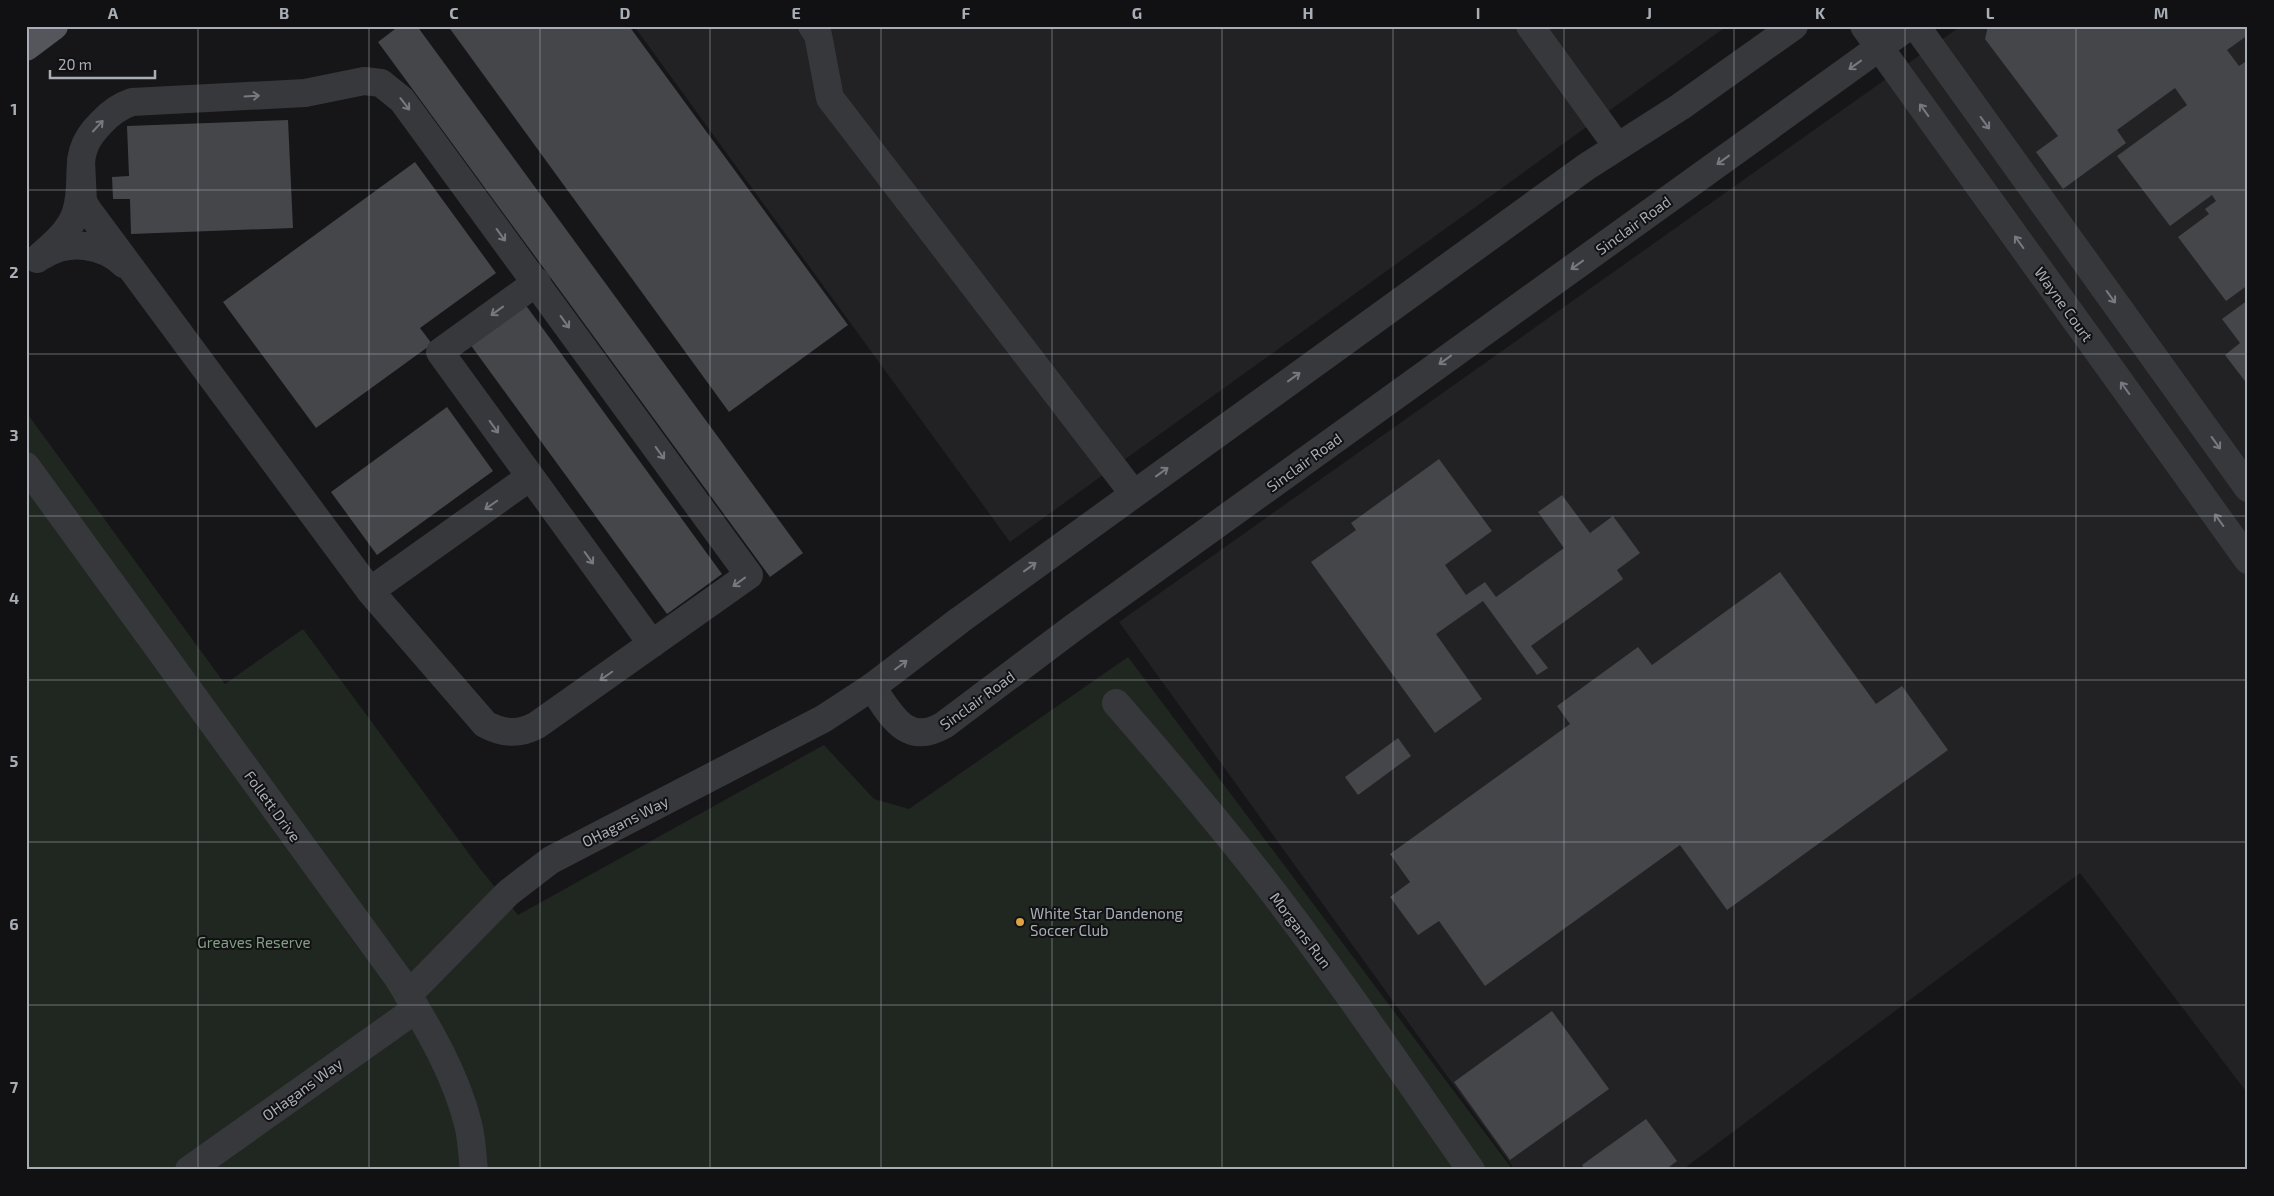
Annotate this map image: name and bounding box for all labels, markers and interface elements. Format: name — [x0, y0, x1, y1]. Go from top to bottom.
text: A — [108, 3, 119, 22]
text: B — [279, 3, 289, 22]
text: C — [449, 3, 459, 22]
text: D — [620, 3, 631, 22]
text: E — [791, 3, 801, 22]
text: F — [962, 3, 971, 22]
text: G — [1132, 3, 1142, 22]
text: H — [1302, 3, 1314, 22]
text: I — [1476, 3, 1480, 22]
text: J — [1646, 3, 1652, 22]
text: K — [1815, 3, 1826, 22]
text: L — [1986, 3, 1995, 22]
text: M — [2154, 3, 2168, 22]
scale bar — [50, 48, 155, 80]
text: 20 m — [58, 55, 92, 73]
one-way arrow — [1848, 60, 1862, 70]
one-way arrow — [244, 92, 260, 101]
one-way arrow — [399, 97, 410, 110]
text: 1 — [11, 99, 17, 118]
one-way arrow — [1919, 103, 1929, 117]
one-way arrow — [1980, 116, 1990, 130]
one-way arrow — [92, 119, 104, 132]
one-way arrow — [1716, 155, 1730, 165]
street label: Sinclair Road — [1592, 192, 1674, 258]
one-way arrow — [496, 228, 507, 241]
one-way arrow — [2014, 235, 2024, 249]
one-way arrow — [1570, 260, 1584, 270]
text: 2 — [9, 262, 19, 281]
street label: Wayne Court — [2031, 263, 2097, 345]
one-way arrow — [2106, 290, 2116, 304]
one-way arrow — [490, 306, 504, 316]
one-way arrow — [560, 315, 570, 329]
one-way arrow — [1438, 355, 1452, 365]
one-way arrow — [1287, 372, 1300, 383]
one-way arrow — [2119, 382, 2130, 395]
one-way arrow — [489, 420, 499, 434]
text: 3 — [9, 425, 19, 444]
street label: Sinclair Road — [1263, 429, 1345, 495]
one-way arrow — [2211, 436, 2221, 450]
one-way arrow — [655, 446, 666, 459]
one-way arrow — [1155, 467, 1168, 478]
one-way arrow — [484, 500, 498, 510]
one-way arrow — [2214, 513, 2224, 527]
one-way arrow — [584, 551, 594, 565]
one-way arrow — [1023, 562, 1036, 573]
one-way arrow — [732, 577, 746, 587]
text: 4 — [9, 588, 19, 607]
one-way arrow — [894, 660, 907, 671]
street label: Sinclair Road — [936, 667, 1018, 733]
one-way arrow — [599, 671, 613, 681]
text: 5 — [10, 751, 19, 770]
street label: Follett Drive — [241, 767, 305, 845]
street label: OHagans Way — [579, 792, 671, 850]
street label: Morgans Run — [1267, 888, 1335, 972]
place label: White Star Dandenong Soccer Club — [1030, 904, 1184, 939]
text: 6 — [9, 914, 19, 933]
marker: White Star Dandenong Soccer Club — [1014, 916, 1026, 928]
park label: Greaves Reserve — [197, 933, 311, 951]
street label: OHagans Way — [258, 1054, 346, 1124]
text: 7 — [10, 1077, 19, 1096]

